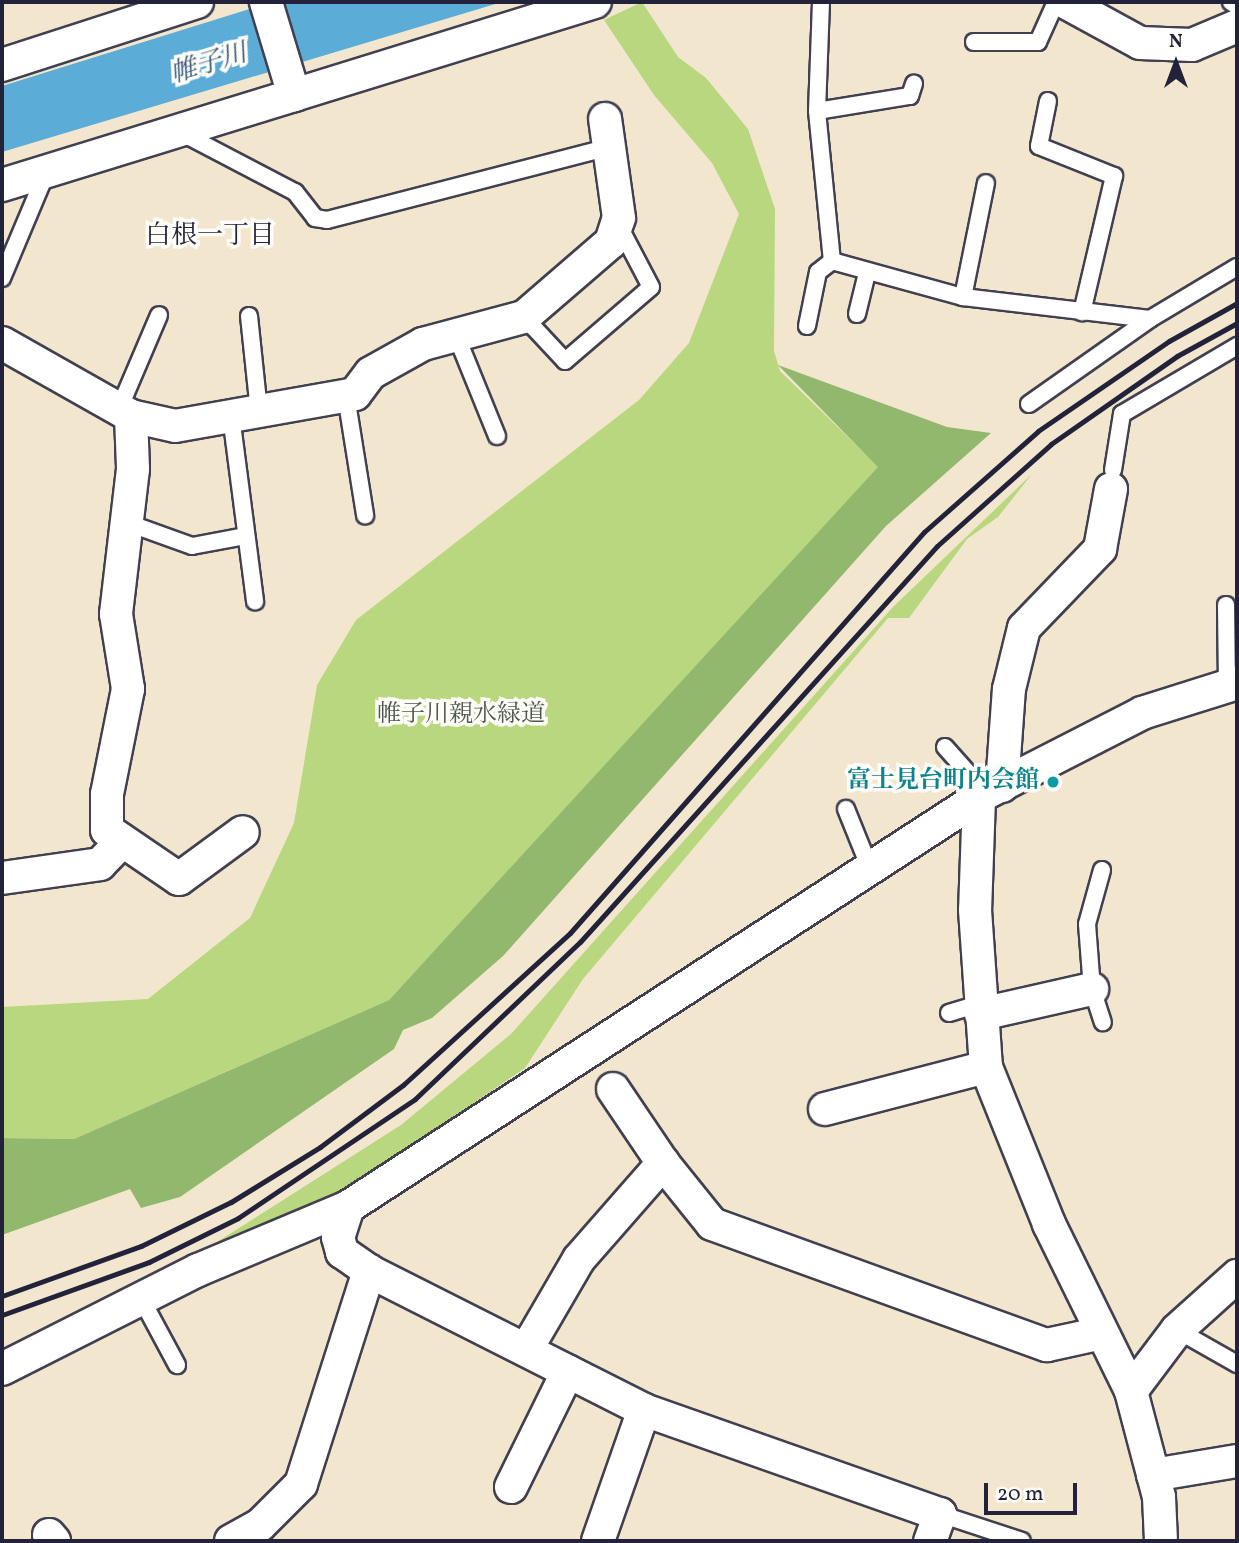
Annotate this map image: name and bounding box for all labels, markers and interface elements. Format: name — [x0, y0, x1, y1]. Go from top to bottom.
north arrow — [1141, 28, 1211, 98]
text: N — [1169, 29, 1183, 55]
water label: 帷子川 — [167, 39, 251, 91]
district label: 白根一丁目 — [145, 221, 275, 253]
park label: 帷子川親水緑道 — [377, 702, 545, 730]
place label: 富士見台町内会館 — [847, 768, 1039, 796]
marker: 富士見台町内会館 — [1045, 774, 1061, 790]
scale bar — [987, 1470, 1080, 1514]
text: 20 m — [997, 1480, 1043, 1509]

